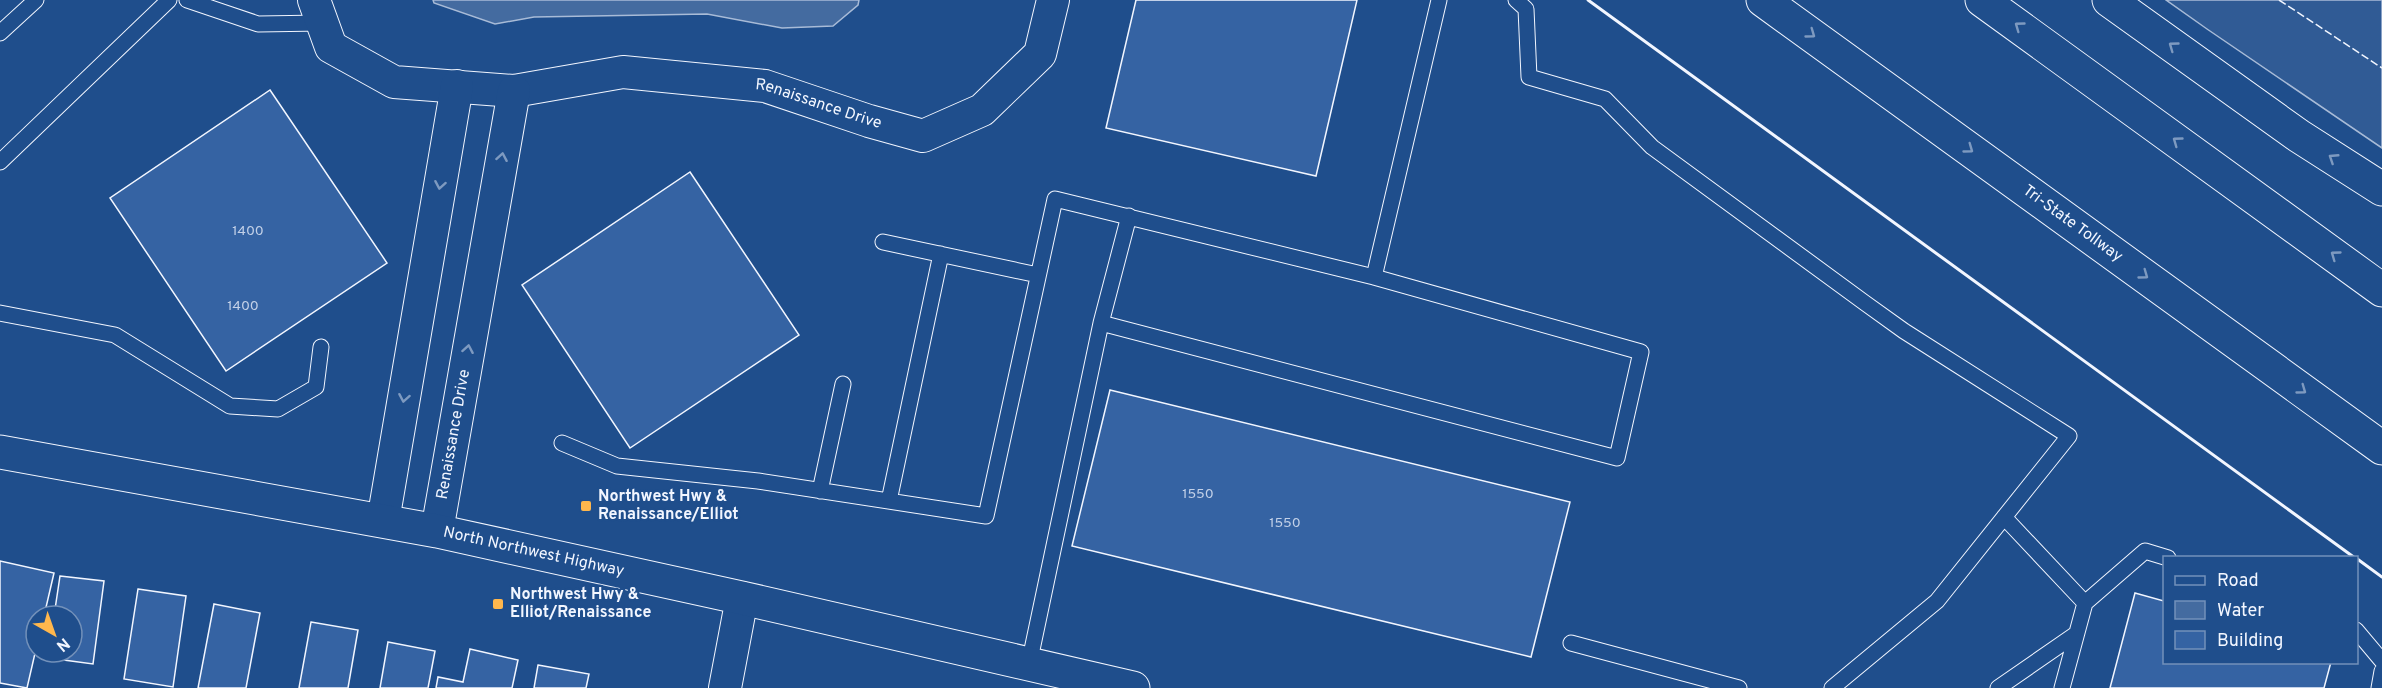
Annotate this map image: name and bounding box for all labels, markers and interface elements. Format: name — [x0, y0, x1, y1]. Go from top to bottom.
one-way arrow — [2014, 23, 2025, 34]
one-way arrow — [1804, 27, 1815, 38]
one-way arrow — [2169, 42, 2180, 53]
street label: Renaissance Drive — [754, 75, 884, 134]
one-way arrow — [2173, 137, 2184, 148]
one-way arrow — [1962, 142, 1973, 153]
one-way arrow — [495, 153, 508, 163]
one-way arrow — [2329, 153, 2339, 165]
one-way arrow — [435, 181, 447, 190]
street label: Tri-State Tollway — [2018, 181, 2126, 267]
house number: 1400 — [232, 223, 264, 240]
one-way arrow — [2330, 251, 2341, 262]
one-way arrow — [2137, 268, 2148, 279]
house number: 1400 — [227, 298, 259, 315]
one-way arrow — [462, 345, 474, 354]
street label: Renaissance Drive — [433, 368, 475, 501]
one-way arrow — [2295, 383, 2306, 394]
one-way arrow — [398, 393, 411, 403]
house number: 1550 — [1182, 486, 1214, 503]
place label: Northwest Hwy & Renaissance/Elliot — [598, 487, 739, 525]
marker: Northwest Hwy & Renaissance/Elliot — [579, 499, 593, 513]
house number: 1550 — [1269, 515, 1301, 532]
street label: North Northwest Highway — [441, 523, 626, 582]
legend — [2163, 556, 2358, 664]
text: Road — [2217, 570, 2259, 593]
place label: Northwest Hwy & Elliot/Renaissance — [510, 585, 652, 623]
marker: Northwest Hwy & Elliot/Renaissance — [491, 597, 505, 611]
text: Water — [2217, 600, 2264, 623]
north arrow — [24, 604, 84, 664]
text: Building — [2217, 630, 2283, 653]
text: N — [52, 633, 73, 655]

